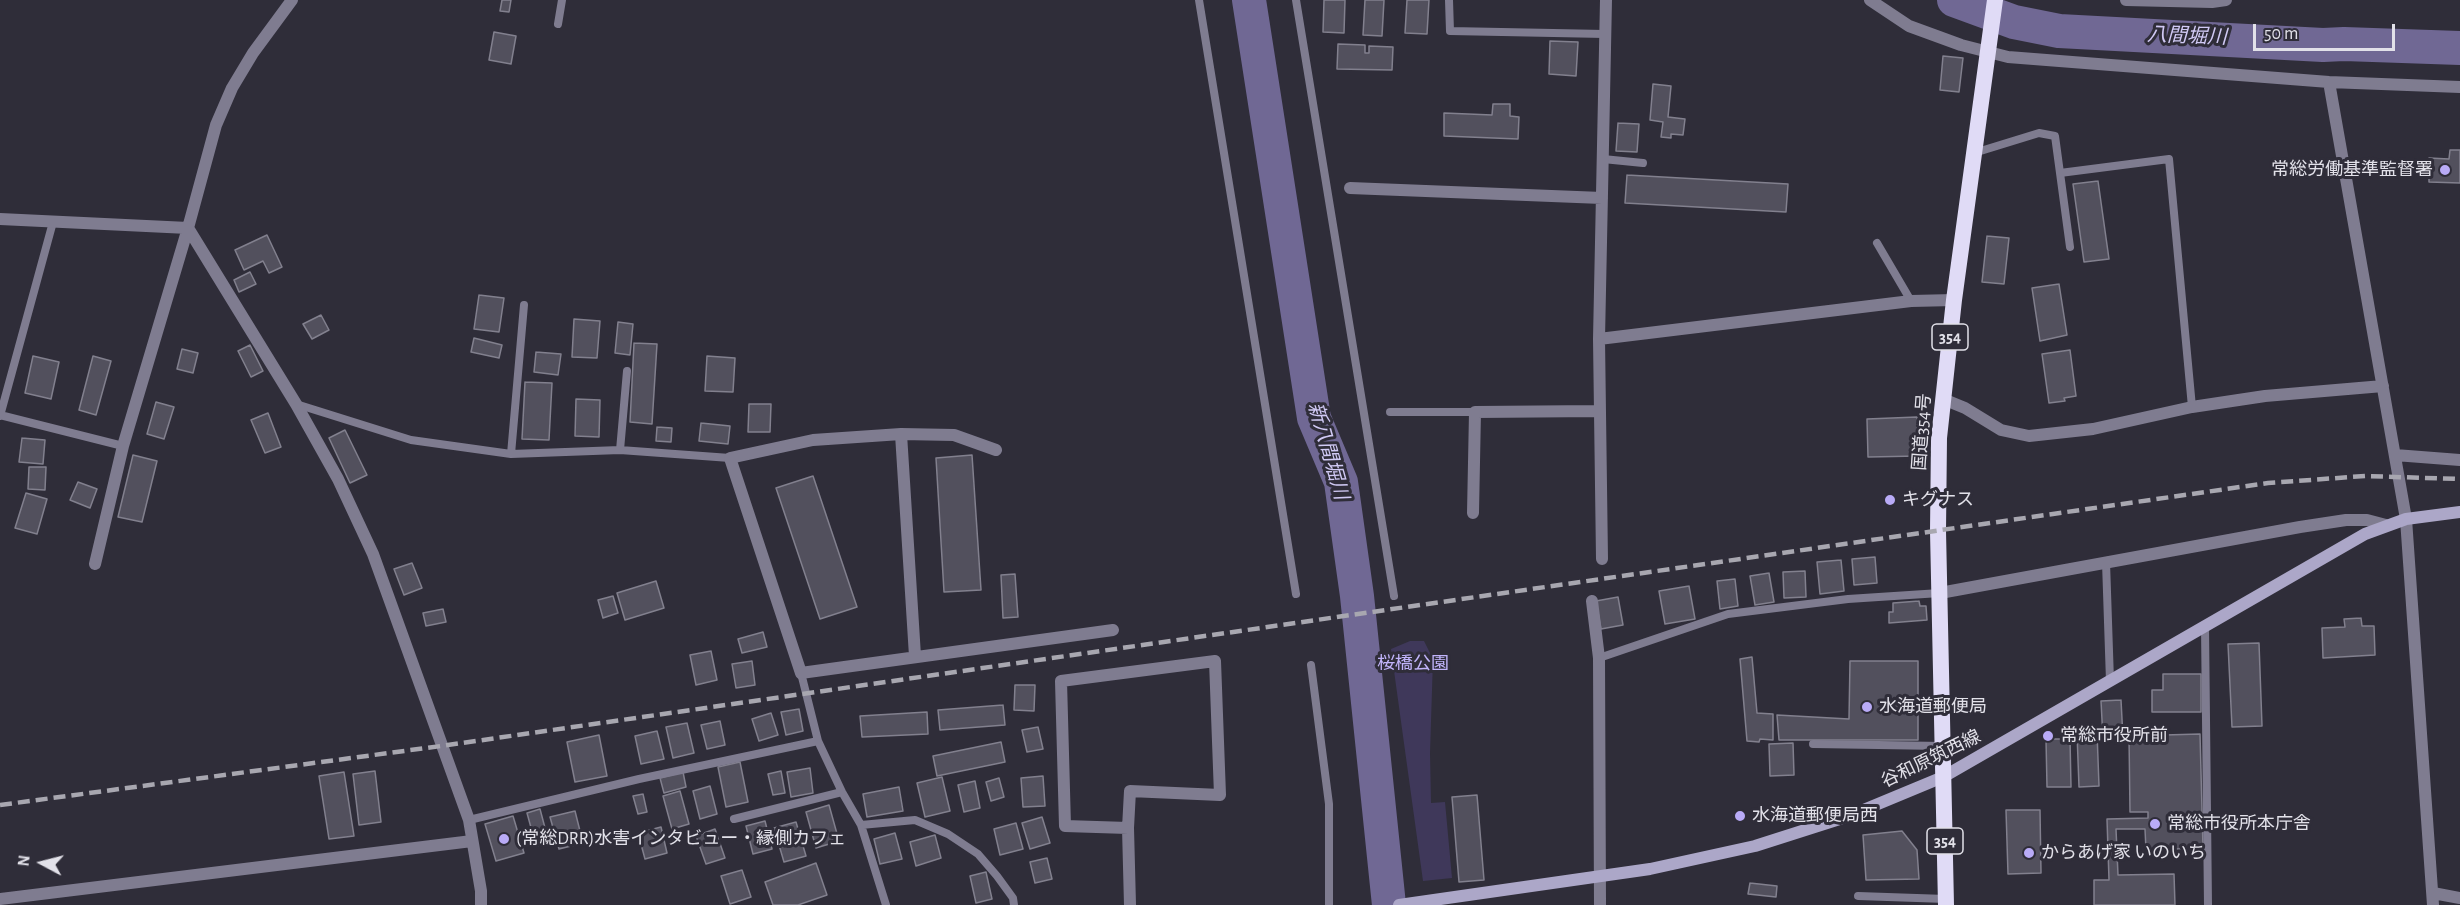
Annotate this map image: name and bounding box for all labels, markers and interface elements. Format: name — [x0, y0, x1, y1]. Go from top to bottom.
scale bar — [2256, 12, 2398, 50]
water label: 八間堀川 — [2147, 23, 2227, 49]
text: 50 m — [2264, 25, 2298, 43]
place label: 常総労働基準監督署 — [2271, 159, 2433, 181]
marker: 常総労働基準監督署 — [2438, 163, 2452, 177]
road number: 354 — [1932, 324, 1968, 350]
street label: 国道354号 — [1909, 393, 1935, 471]
water label: 新八間堀川 — [1303, 400, 1353, 502]
place label: キグナス — [1902, 489, 1974, 511]
marker: キグナス — [1883, 493, 1897, 507]
park label: 桜橋公園 — [1377, 653, 1449, 675]
place label: 水海道郵便局 — [1879, 696, 1987, 718]
marker: 水海道郵便局 — [1860, 700, 1874, 714]
place label: 常総市役所前 — [2060, 725, 2168, 747]
street label: 谷和原筑西線 — [1878, 726, 1984, 792]
marker: 常総市役所前 — [2041, 729, 2055, 743]
place label: 水海道郵便局西 — [1752, 805, 1878, 827]
marker: 水海道郵便局西 — [1733, 809, 1747, 823]
place label: 常総市役所本庁舎 — [2167, 813, 2311, 835]
marker: 常総市役所本庁舎 — [2148, 817, 2162, 831]
place label: (常総DRR)水害インタビュー・縁側カフェ — [516, 828, 846, 850]
road number: 354 — [1927, 828, 1963, 854]
marker: (常総DRR)水害インタビュー・縁側カフェ — [497, 832, 511, 846]
north arrow — [12, 833, 72, 893]
place label: からあげ家 いのいち — [2041, 842, 2206, 864]
marker: からあげ家 いのいち — [2022, 846, 2036, 860]
text: N — [16, 854, 33, 867]

